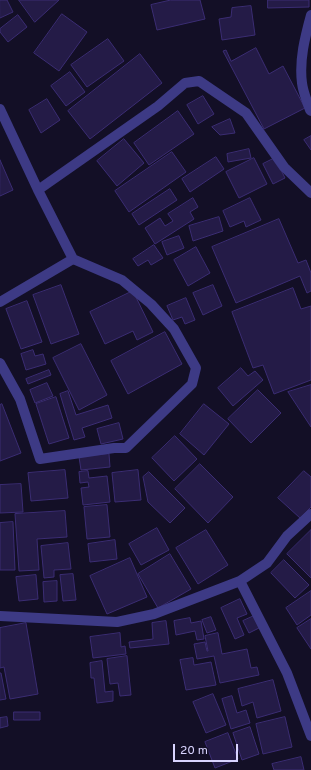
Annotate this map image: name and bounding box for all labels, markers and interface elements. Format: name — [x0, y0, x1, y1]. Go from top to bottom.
scale bar — [175, 736, 240, 762]
text: 20 m — [180, 743, 208, 759]

